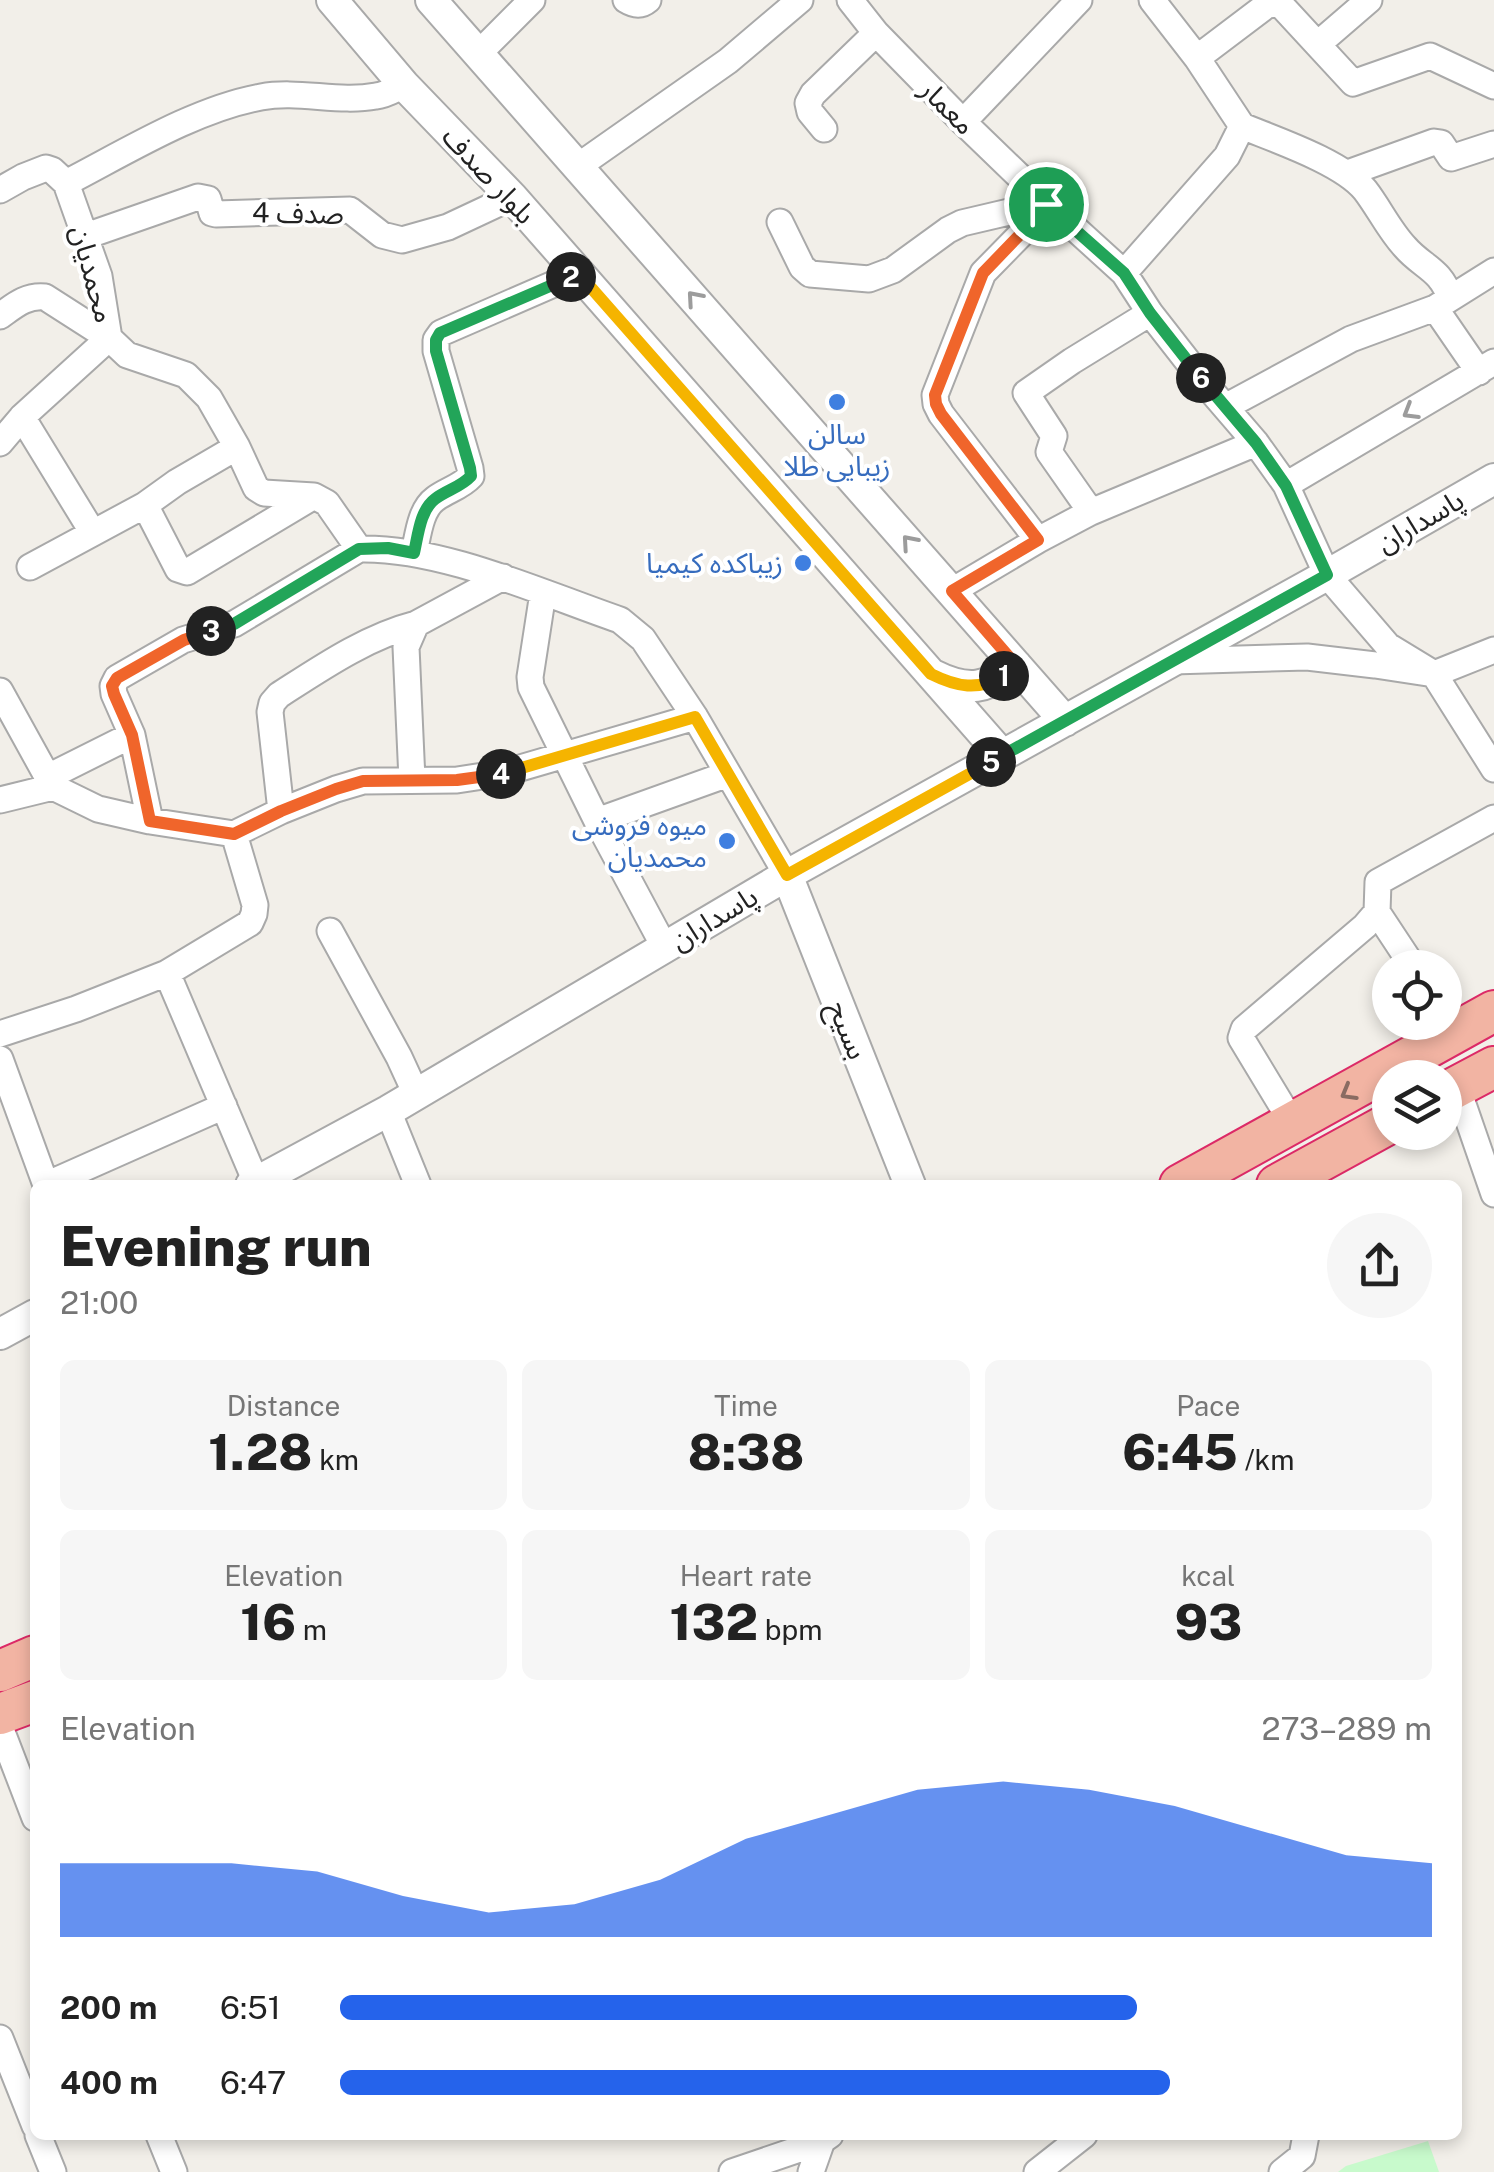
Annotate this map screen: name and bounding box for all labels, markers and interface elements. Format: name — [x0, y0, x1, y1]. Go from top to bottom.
street label: معمار — [913, 72, 983, 142]
street label: بلوار صدف — [435, 119, 543, 231]
pin — [1004, 162, 1089, 247]
icon: arrive — [1019, 177, 1074, 232]
street label: صدف 4 — [252, 195, 344, 230]
street label: محمدیان — [65, 222, 122, 326]
pin: 2 — [546, 252, 596, 302]
text: 2 — [562, 260, 580, 293]
one-way arrow — [688, 291, 706, 310]
pin: 6 — [1176, 353, 1226, 403]
text: 6 — [1192, 361, 1210, 394]
marker: سالن زیبایی طلا — [826, 391, 848, 413]
one-way arrow — [1403, 400, 1421, 419]
place label: سالن زیبایی طلا — [783, 417, 891, 483]
street label: پاسداران — [1370, 482, 1470, 561]
one-way arrow — [902, 535, 920, 554]
place label: زیباکده کیمیا — [646, 546, 783, 580]
marker: زیباکده کیمیا — [792, 552, 814, 574]
pin: 3 — [186, 606, 236, 656]
text: 3 — [202, 614, 220, 647]
pin: 1 — [979, 651, 1029, 701]
text: 1 — [998, 659, 1010, 692]
pin: 5 — [966, 737, 1016, 787]
text: 5 — [982, 745, 1000, 778]
pin: 4 — [476, 749, 526, 799]
text: 4 — [492, 757, 510, 790]
place label: میوه فروشی محمدیان — [572, 808, 707, 873]
marker: میوه فروشی محمدیان — [716, 830, 738, 852]
street label: پاسداران — [664, 879, 764, 958]
map controls — [1372, 950, 1462, 1150]
button: locate — [1372, 950, 1462, 1040]
street label: بسیح — [817, 996, 875, 1066]
button: layers — [1372, 1060, 1462, 1150]
one-way arrow — [1341, 1080, 1359, 1100]
button: share — [1327, 1213, 1432, 1318]
text: Evening run — [60, 1214, 372, 1278]
text: 21:00 — [60, 1284, 138, 1321]
text: Distance — [227, 1389, 340, 1422]
text: Time — [714, 1389, 778, 1422]
text: Pace — [1176, 1389, 1240, 1422]
text: 1.28 — [208, 1422, 312, 1481]
text: 8:38 — [688, 1422, 804, 1481]
text: 6:45 — [1122, 1422, 1238, 1481]
text: km — [312, 1443, 359, 1476]
text: /km — [1238, 1443, 1294, 1476]
text: Elevation — [224, 1559, 343, 1592]
text: Heart rate — [680, 1559, 812, 1592]
text: kcal — [1181, 1559, 1235, 1592]
text: 16 — [240, 1592, 296, 1651]
text: 132 — [670, 1592, 758, 1651]
text: 93 — [1174, 1592, 1242, 1651]
text: m — [296, 1613, 327, 1646]
text: bpm — [758, 1613, 822, 1646]
text: Elevation — [60, 1710, 196, 1747]
text: 273–289 m — [1261, 1710, 1432, 1747]
text: 200 m — [60, 1989, 157, 2026]
text: 6:51 — [220, 1989, 281, 2026]
text: 400 m — [60, 2064, 158, 2101]
text: 6:47 — [220, 2064, 286, 2101]

